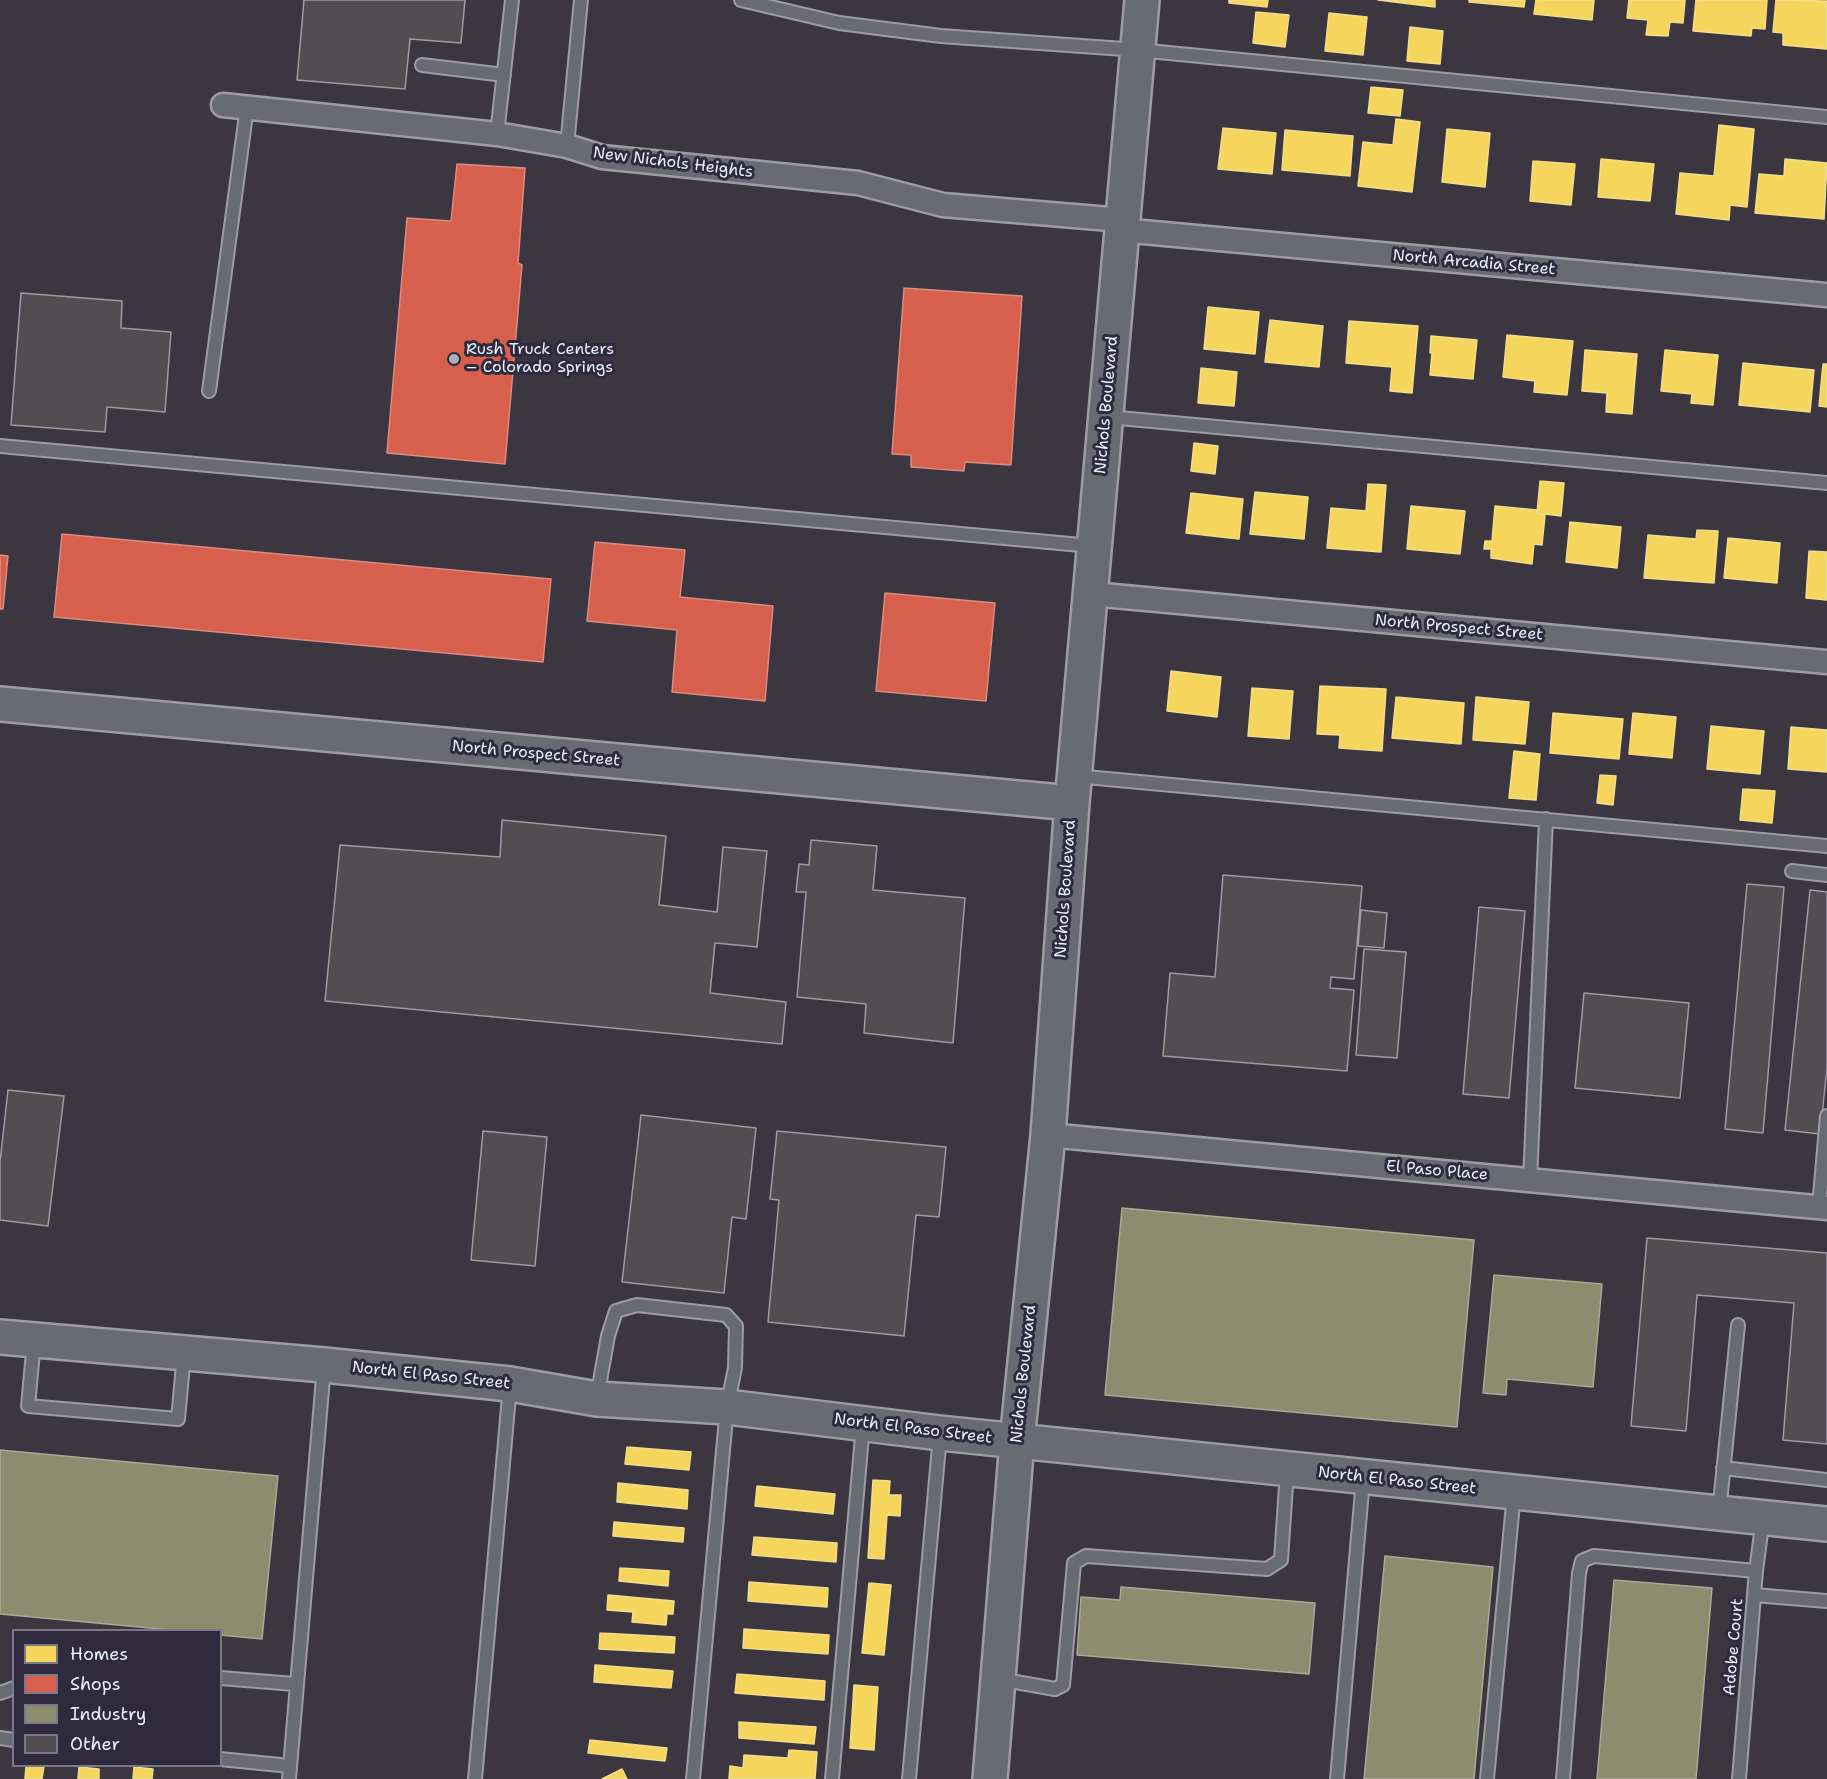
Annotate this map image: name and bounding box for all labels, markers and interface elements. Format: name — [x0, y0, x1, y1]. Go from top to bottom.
street label: New Nichols Heights — [592, 144, 754, 182]
street label: North Arcadia Street — [1392, 246, 1556, 280]
street label: Nichols Boulevard — [1091, 335, 1123, 475]
place label: Rush Truck Centers – Colorado Springs — [466, 340, 614, 378]
marker: Rush Truck Centers – Colorado Springs — [447, 352, 461, 366]
street label: North Prospect Street — [1374, 611, 1544, 645]
street label: North Prospect Street — [451, 737, 621, 771]
street label: Nichols Boulevard — [1052, 819, 1080, 959]
street label: El Paso Place — [1385, 1157, 1489, 1185]
street label: Nichols Boulevard — [1007, 1304, 1041, 1444]
street label: North El Paso Street — [351, 1358, 511, 1394]
street label: North El Paso Street — [833, 1410, 993, 1448]
street label: North El Paso Street — [1317, 1463, 1477, 1499]
street label: Adobe Court — [1720, 1598, 1748, 1696]
legend — [12, 1629, 222, 1767]
text: Homes — [70, 1642, 128, 1666]
text: Shops — [70, 1672, 121, 1696]
text: Industry — [70, 1702, 146, 1726]
text: Other — [70, 1732, 120, 1756]

